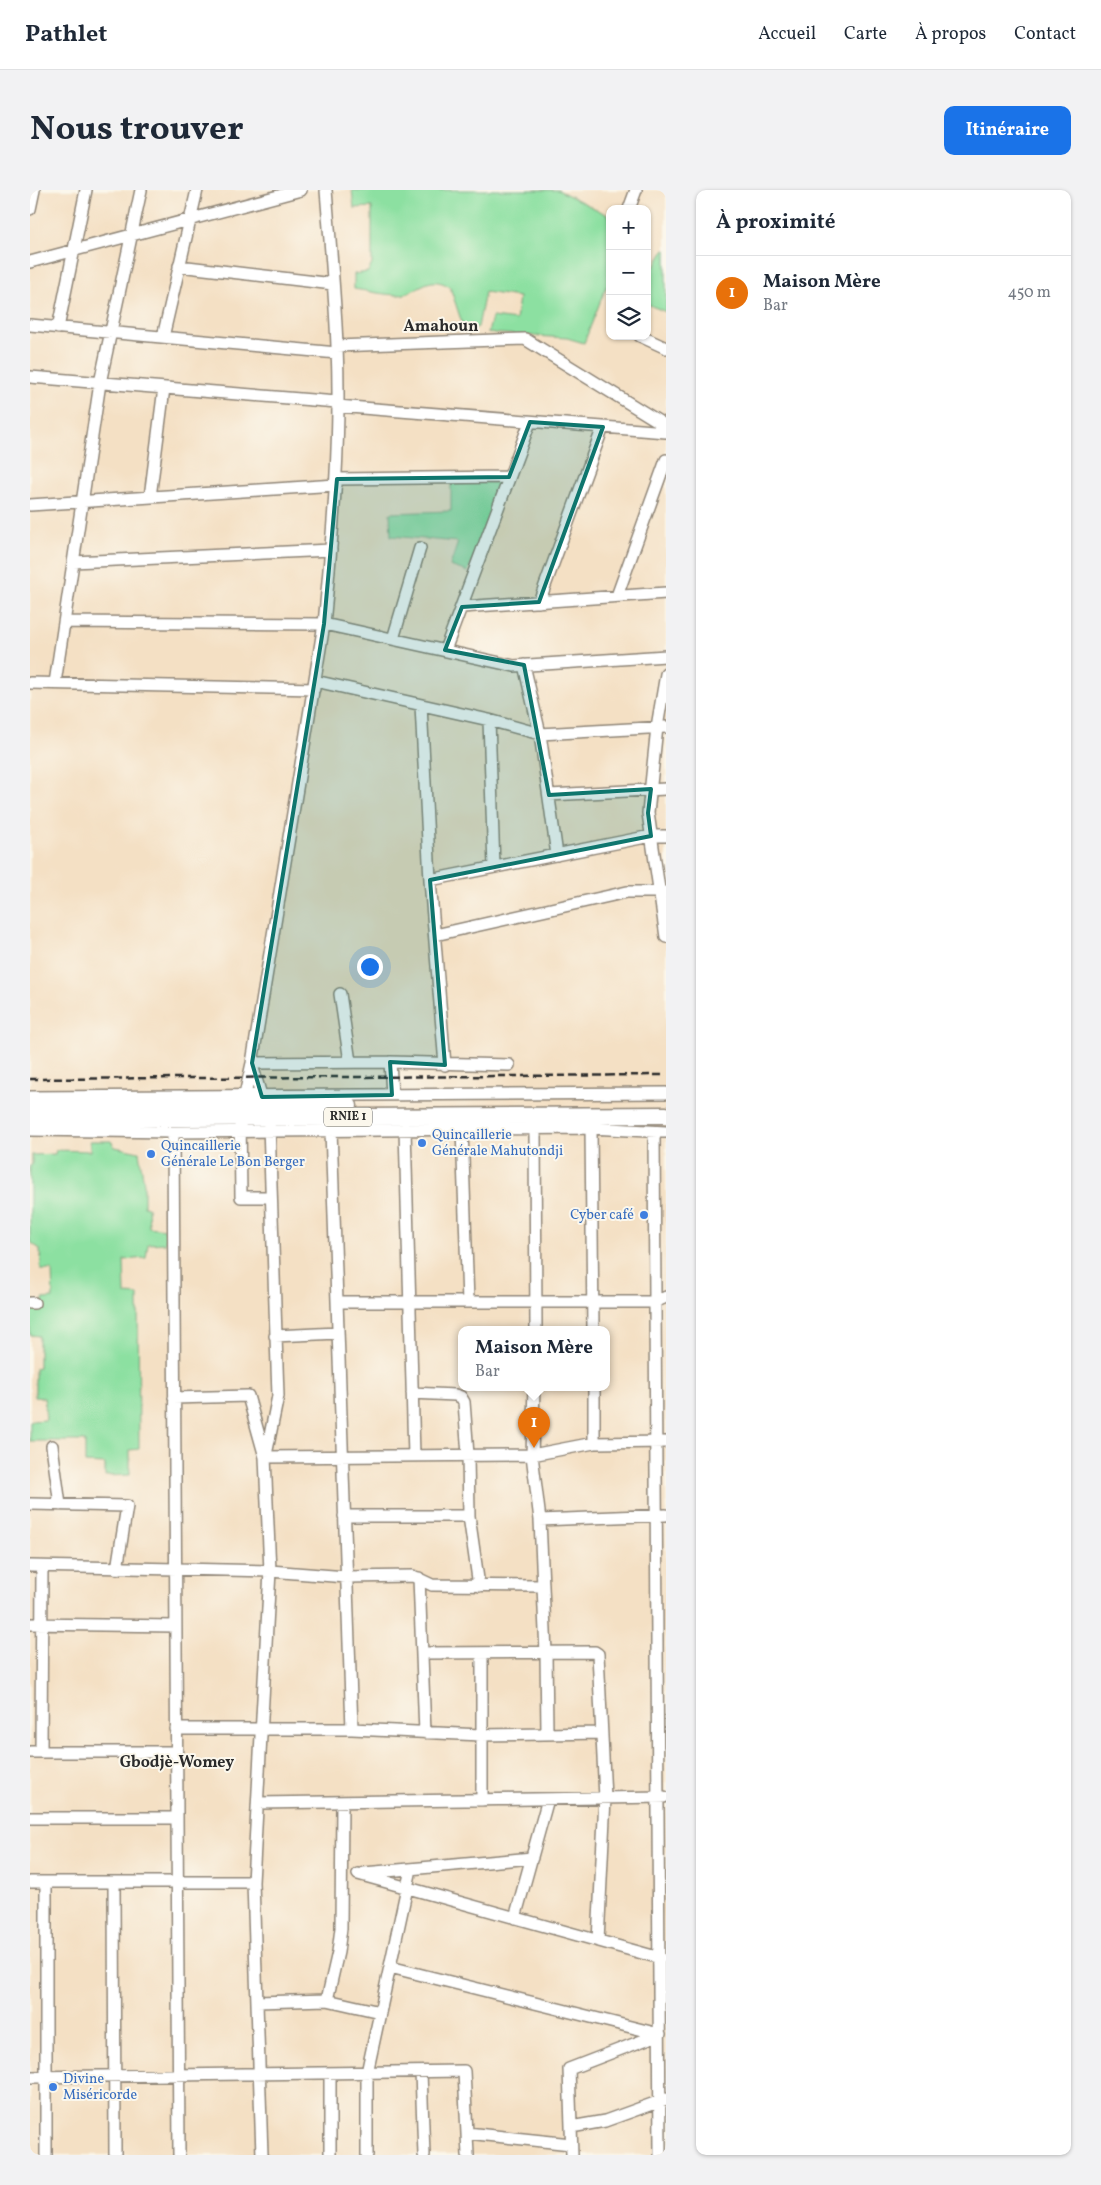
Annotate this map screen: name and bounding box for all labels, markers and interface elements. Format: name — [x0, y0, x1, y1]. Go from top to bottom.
text: Pathlet — [25, 18, 107, 52]
text: Accueil — [758, 22, 816, 47]
text: Carte — [844, 22, 887, 47]
text: À propos — [915, 22, 986, 47]
text: Contact — [1014, 22, 1076, 47]
text: Nous trouver — [30, 106, 244, 154]
button: Itinéraire — [944, 106, 1071, 155]
map controls — [606, 205, 651, 340]
button: + — [606, 205, 651, 250]
text: À proximité — [716, 208, 835, 237]
button: − — [606, 250, 651, 295]
text: Maison Mère — [763, 269, 881, 295]
text: 1 — [729, 282, 735, 304]
text: 450 m — [1008, 282, 1051, 304]
button: layers — [606, 295, 651, 340]
text: Bar — [763, 295, 788, 317]
district label: Amahoun — [403, 316, 479, 338]
your location — [357, 954, 383, 980]
road number: RNIE 1 — [324, 1108, 372, 1126]
place label: Quincaillerie Générale Mahutondji — [432, 1126, 563, 1161]
place label: Quincaillerie Générale Le Bon Berger — [161, 1137, 305, 1172]
marker: Quincaillerie Générale Mahutondji — [416, 1137, 428, 1149]
marker: Quincaillerie Générale Le Bon Berger — [145, 1148, 157, 1160]
place label: Cyber café — [570, 1206, 634, 1225]
marker: Cyber café — [638, 1209, 650, 1221]
popup — [458, 1326, 610, 1391]
text: Maison Mère — [475, 1335, 593, 1361]
text: Bar — [475, 1361, 500, 1383]
pin: 1 — [518, 1407, 550, 1448]
district label: Gbodjè-Womey — [120, 1752, 234, 1774]
place label: Divine Miséricorde — [63, 2070, 137, 2105]
marker: Divine Miséricorde — [47, 2081, 59, 2093]

